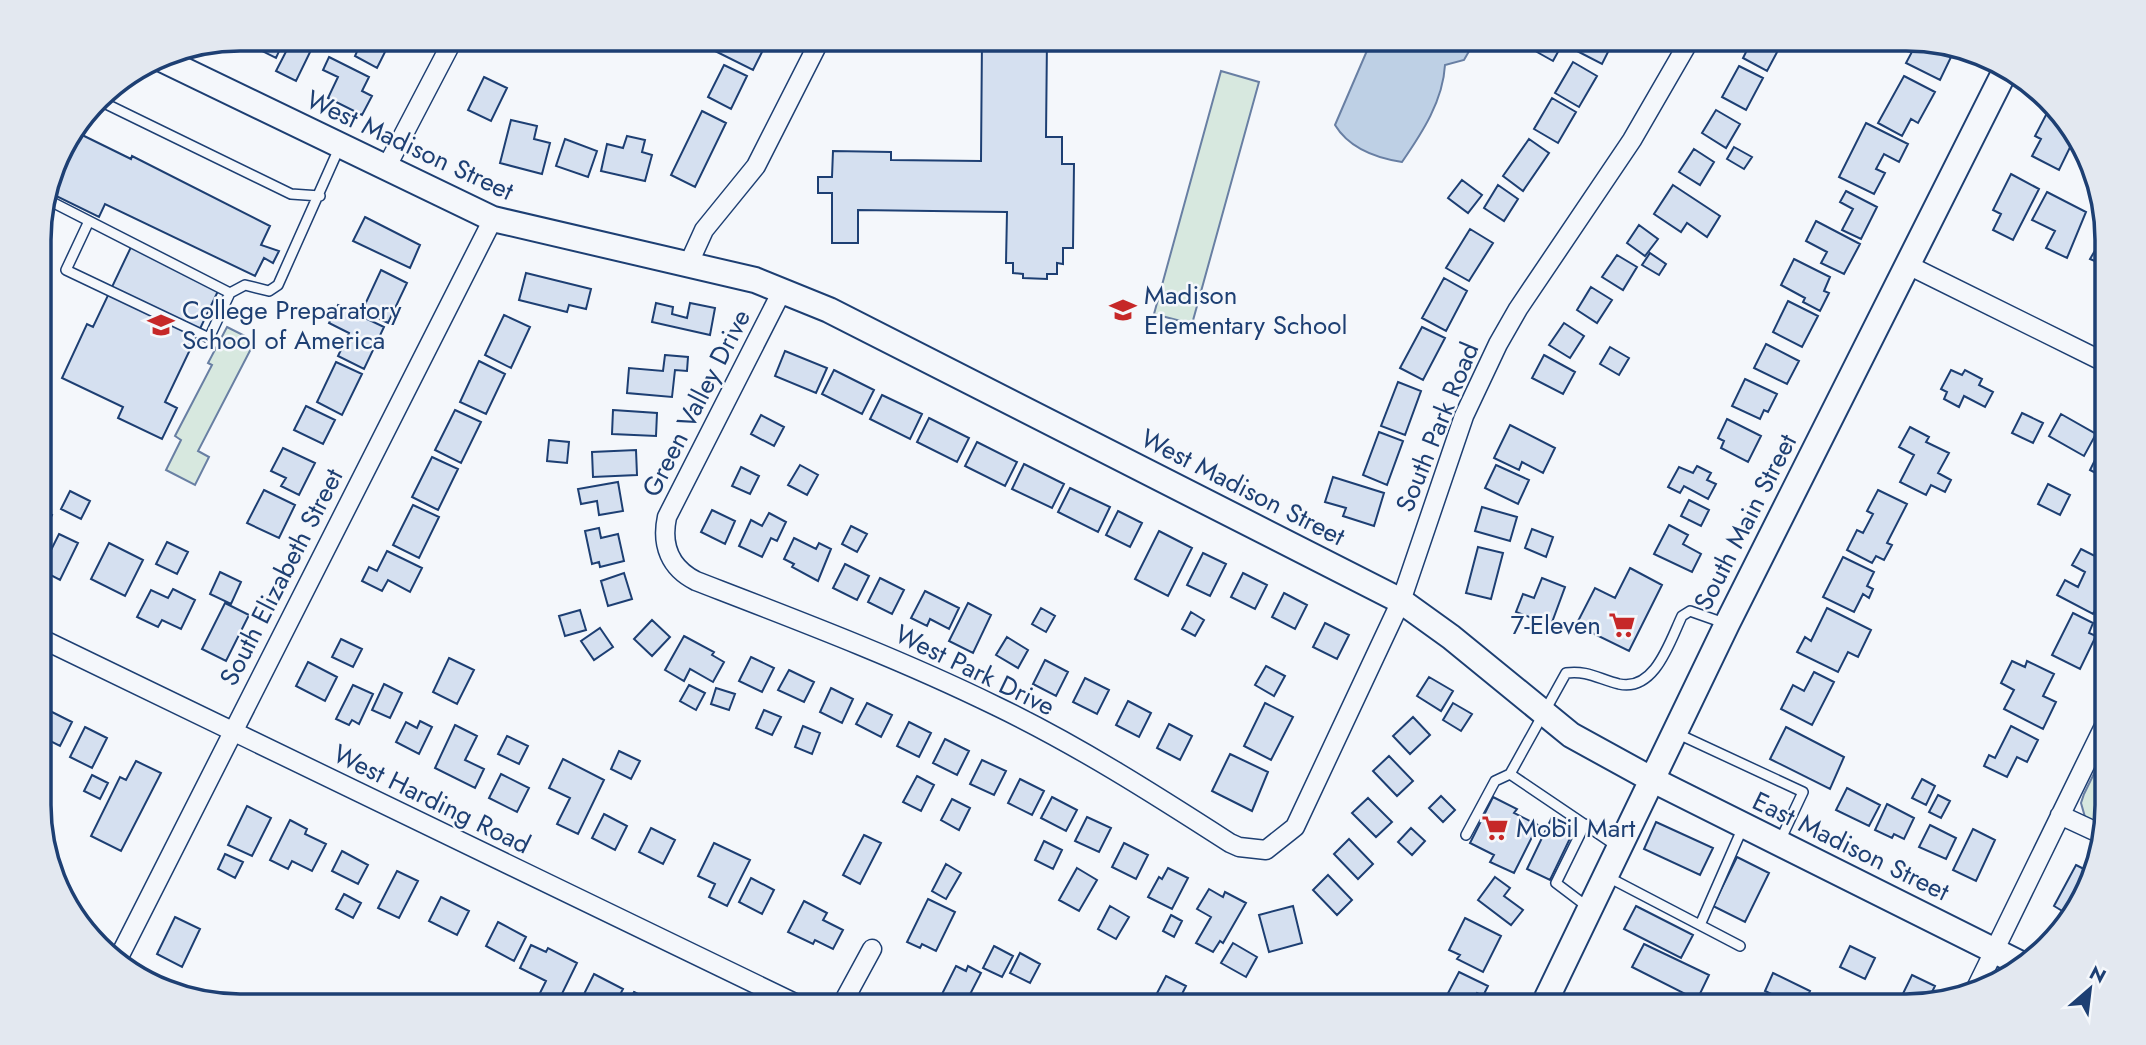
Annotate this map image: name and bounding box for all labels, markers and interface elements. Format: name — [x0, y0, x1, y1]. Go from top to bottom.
street label: West Madison Street — [300, 80, 521, 210]
place label: Madison Elementary School — [1144, 276, 1347, 344]
place label: College Preparatory School of America — [182, 291, 402, 359]
school or university icon: Madison Elementary School — [1108, 295, 1138, 325]
street label: Green Valley Drive — [632, 303, 760, 503]
school or university icon: College Preparatory School of America — [146, 310, 176, 340]
street label: South Park Road — [1386, 336, 1488, 518]
street label: West Madison Street — [1134, 419, 1352, 555]
street label: South Main Street — [1684, 426, 1806, 617]
street label: South Elizabeth Street — [210, 461, 353, 692]
place label: 7-Eleven — [1511, 606, 1601, 644]
supermarket icon: 7-Eleven — [1607, 610, 1637, 640]
street label: West Park Drive — [889, 615, 1061, 725]
street label: West Harding Road — [327, 735, 537, 863]
street label: East Madison Street — [1746, 782, 1956, 910]
place label: Mobil Mart — [1516, 809, 1636, 847]
supermarket icon: Mobil Mart — [1480, 813, 1510, 843]
north arrow — [2055, 954, 2125, 1024]
text: N — [2085, 959, 2111, 990]

